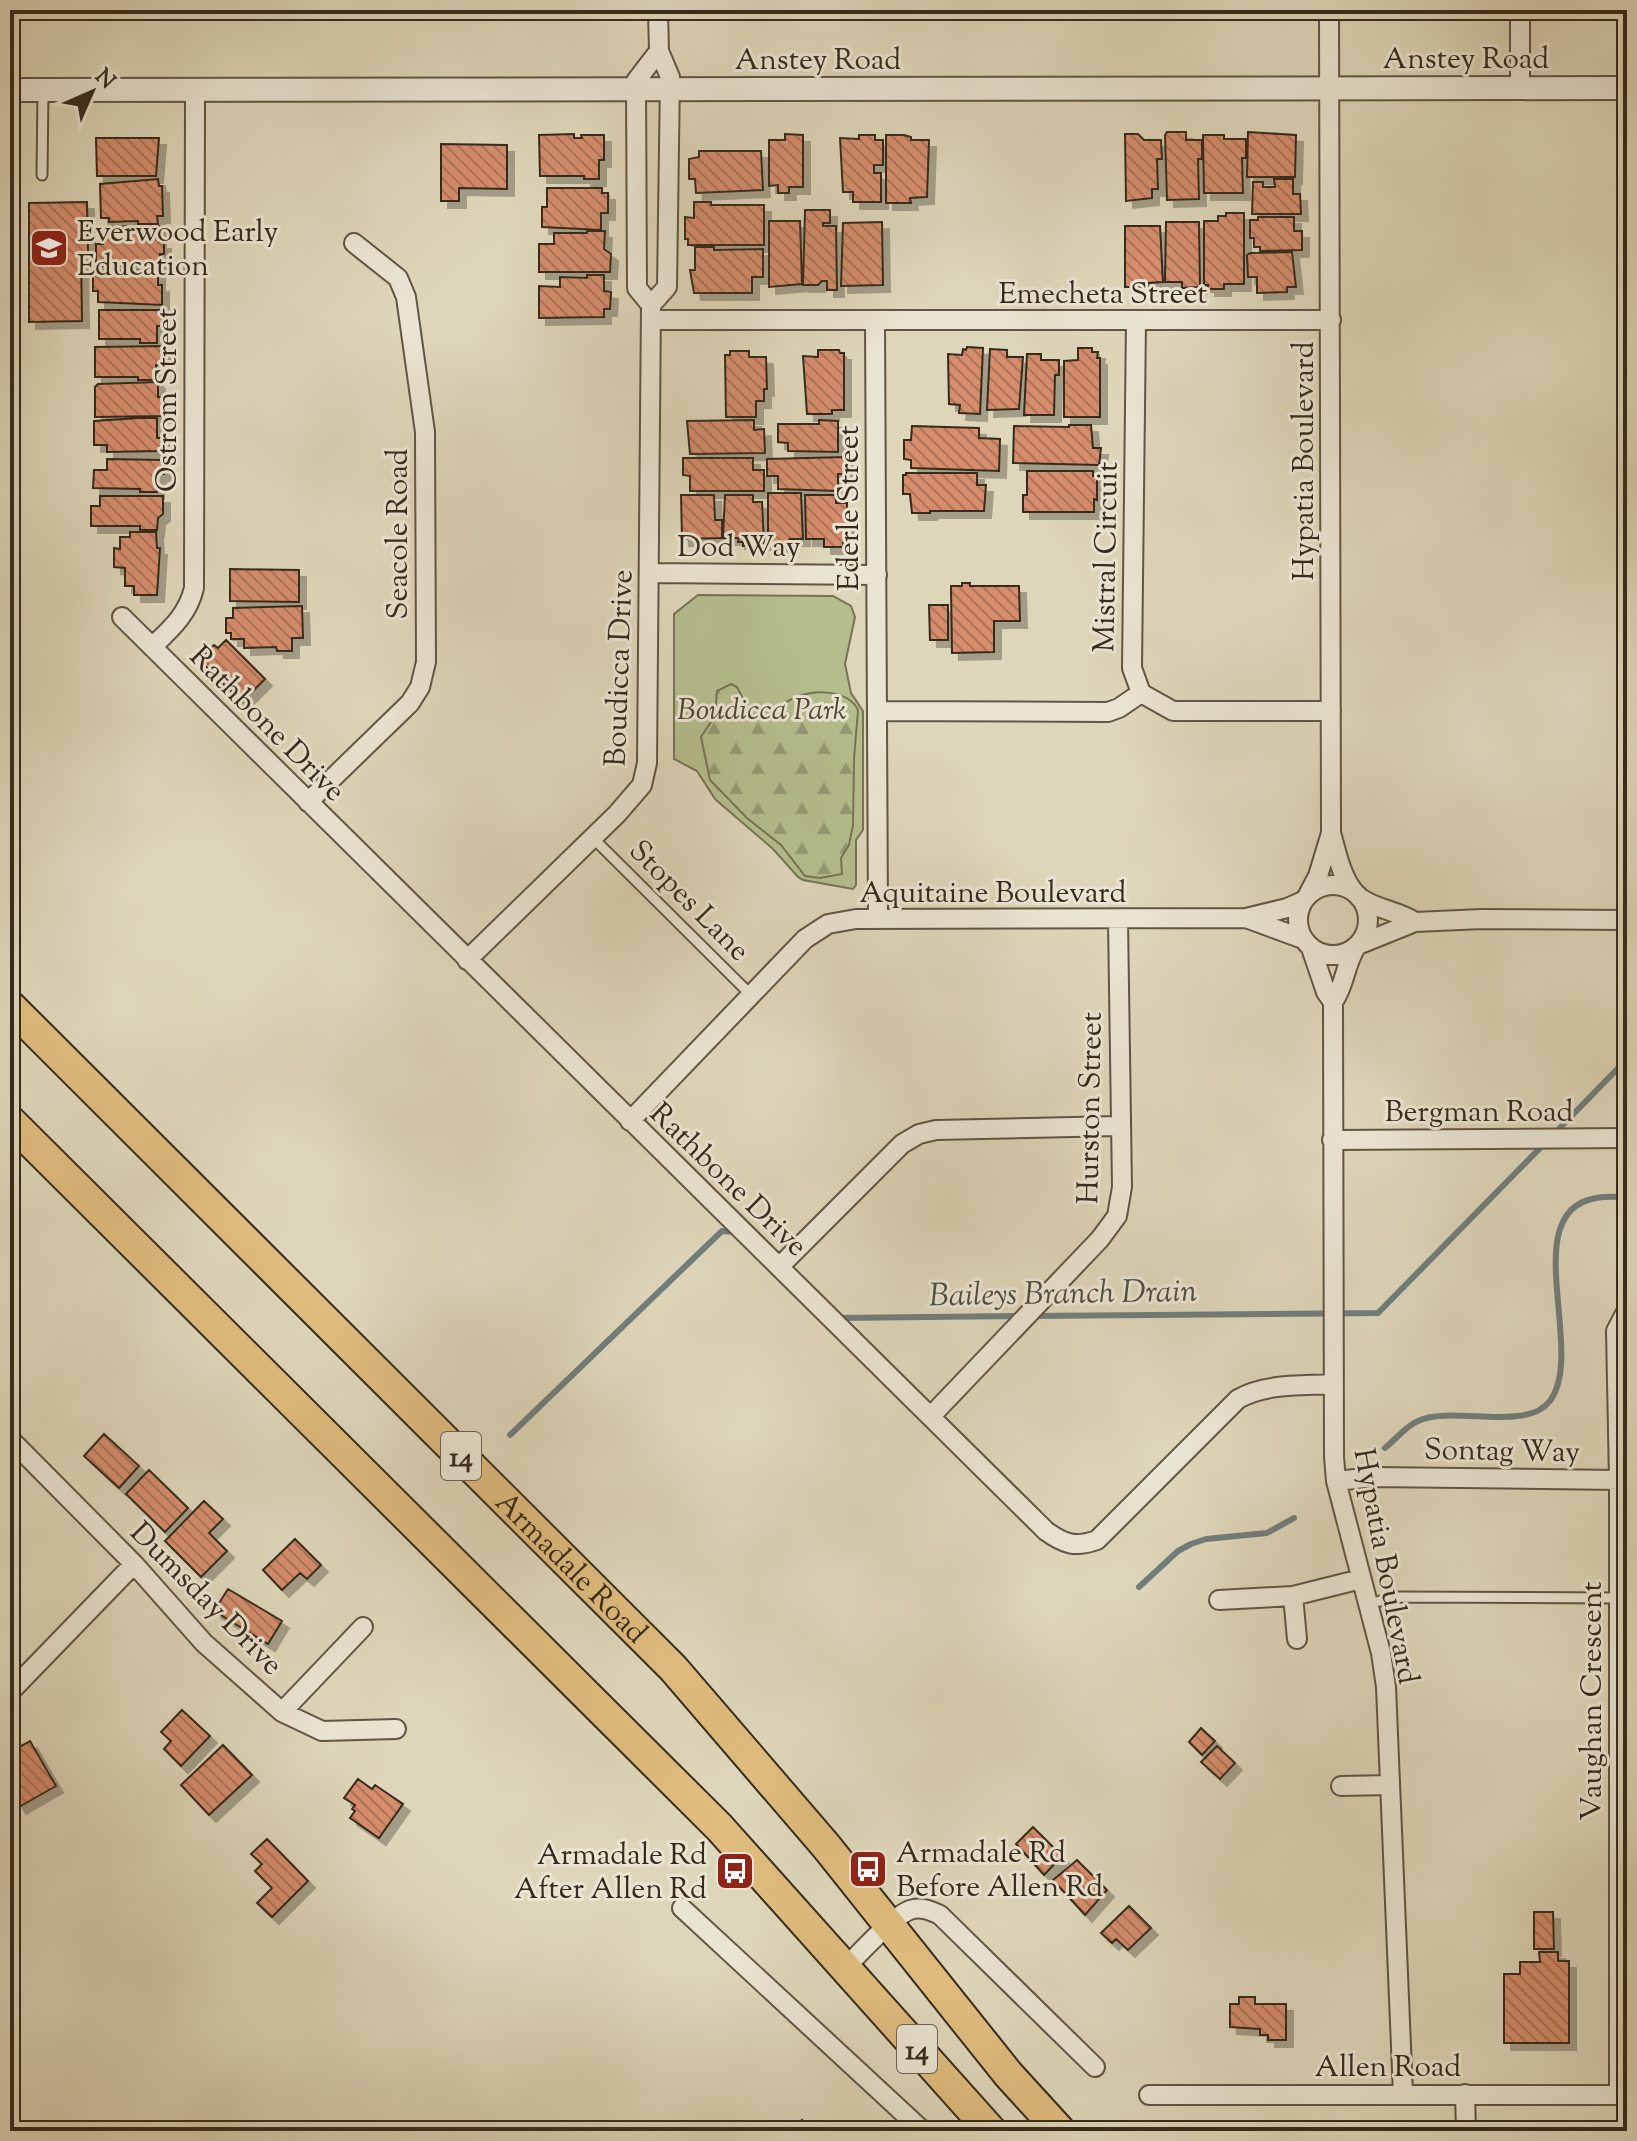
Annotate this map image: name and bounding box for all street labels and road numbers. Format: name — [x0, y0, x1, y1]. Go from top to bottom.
street label: Anstey Road — [1383, 39, 1549, 82]
street label: Anstey Road — [735, 40, 901, 83]
street label: Emecheta Street — [998, 274, 1208, 317]
street label: Ostrom Street — [147, 308, 190, 492]
street label: Hypatia Boulevard — [1284, 341, 1327, 581]
street label: Ederle Street — [829, 425, 872, 591]
street label: Seacole Road — [378, 448, 421, 619]
street label: Mistral Circuit — [1084, 461, 1131, 653]
street label: Dod Way — [677, 527, 801, 570]
street label: Boudicca Drive — [596, 569, 645, 767]
street label: Rathbone Drive — [178, 637, 354, 813]
street label: Stopes Lane — [618, 831, 759, 972]
street label: Aquitaine Boulevard — [860, 873, 1126, 916]
street label: Hurston Street — [1068, 1012, 1115, 1205]
street label: Bergman Road — [1385, 1092, 1574, 1135]
street label: Rathbone Drive — [638, 1094, 816, 1268]
street label: Sontag Way — [1423, 1430, 1581, 1475]
road number: 14 — [441, 1432, 481, 1480]
street label: Hypatia Boulevard — [1341, 1445, 1428, 1688]
street label: Armadale Road — [484, 1483, 656, 1655]
street label: Dumsday Drive — [119, 1513, 292, 1686]
street label: Vaughan Crescent — [1572, 1581, 1615, 1821]
road number: 14 — [897, 2025, 937, 2073]
street label: Allen Road — [1315, 2047, 1461, 2090]

